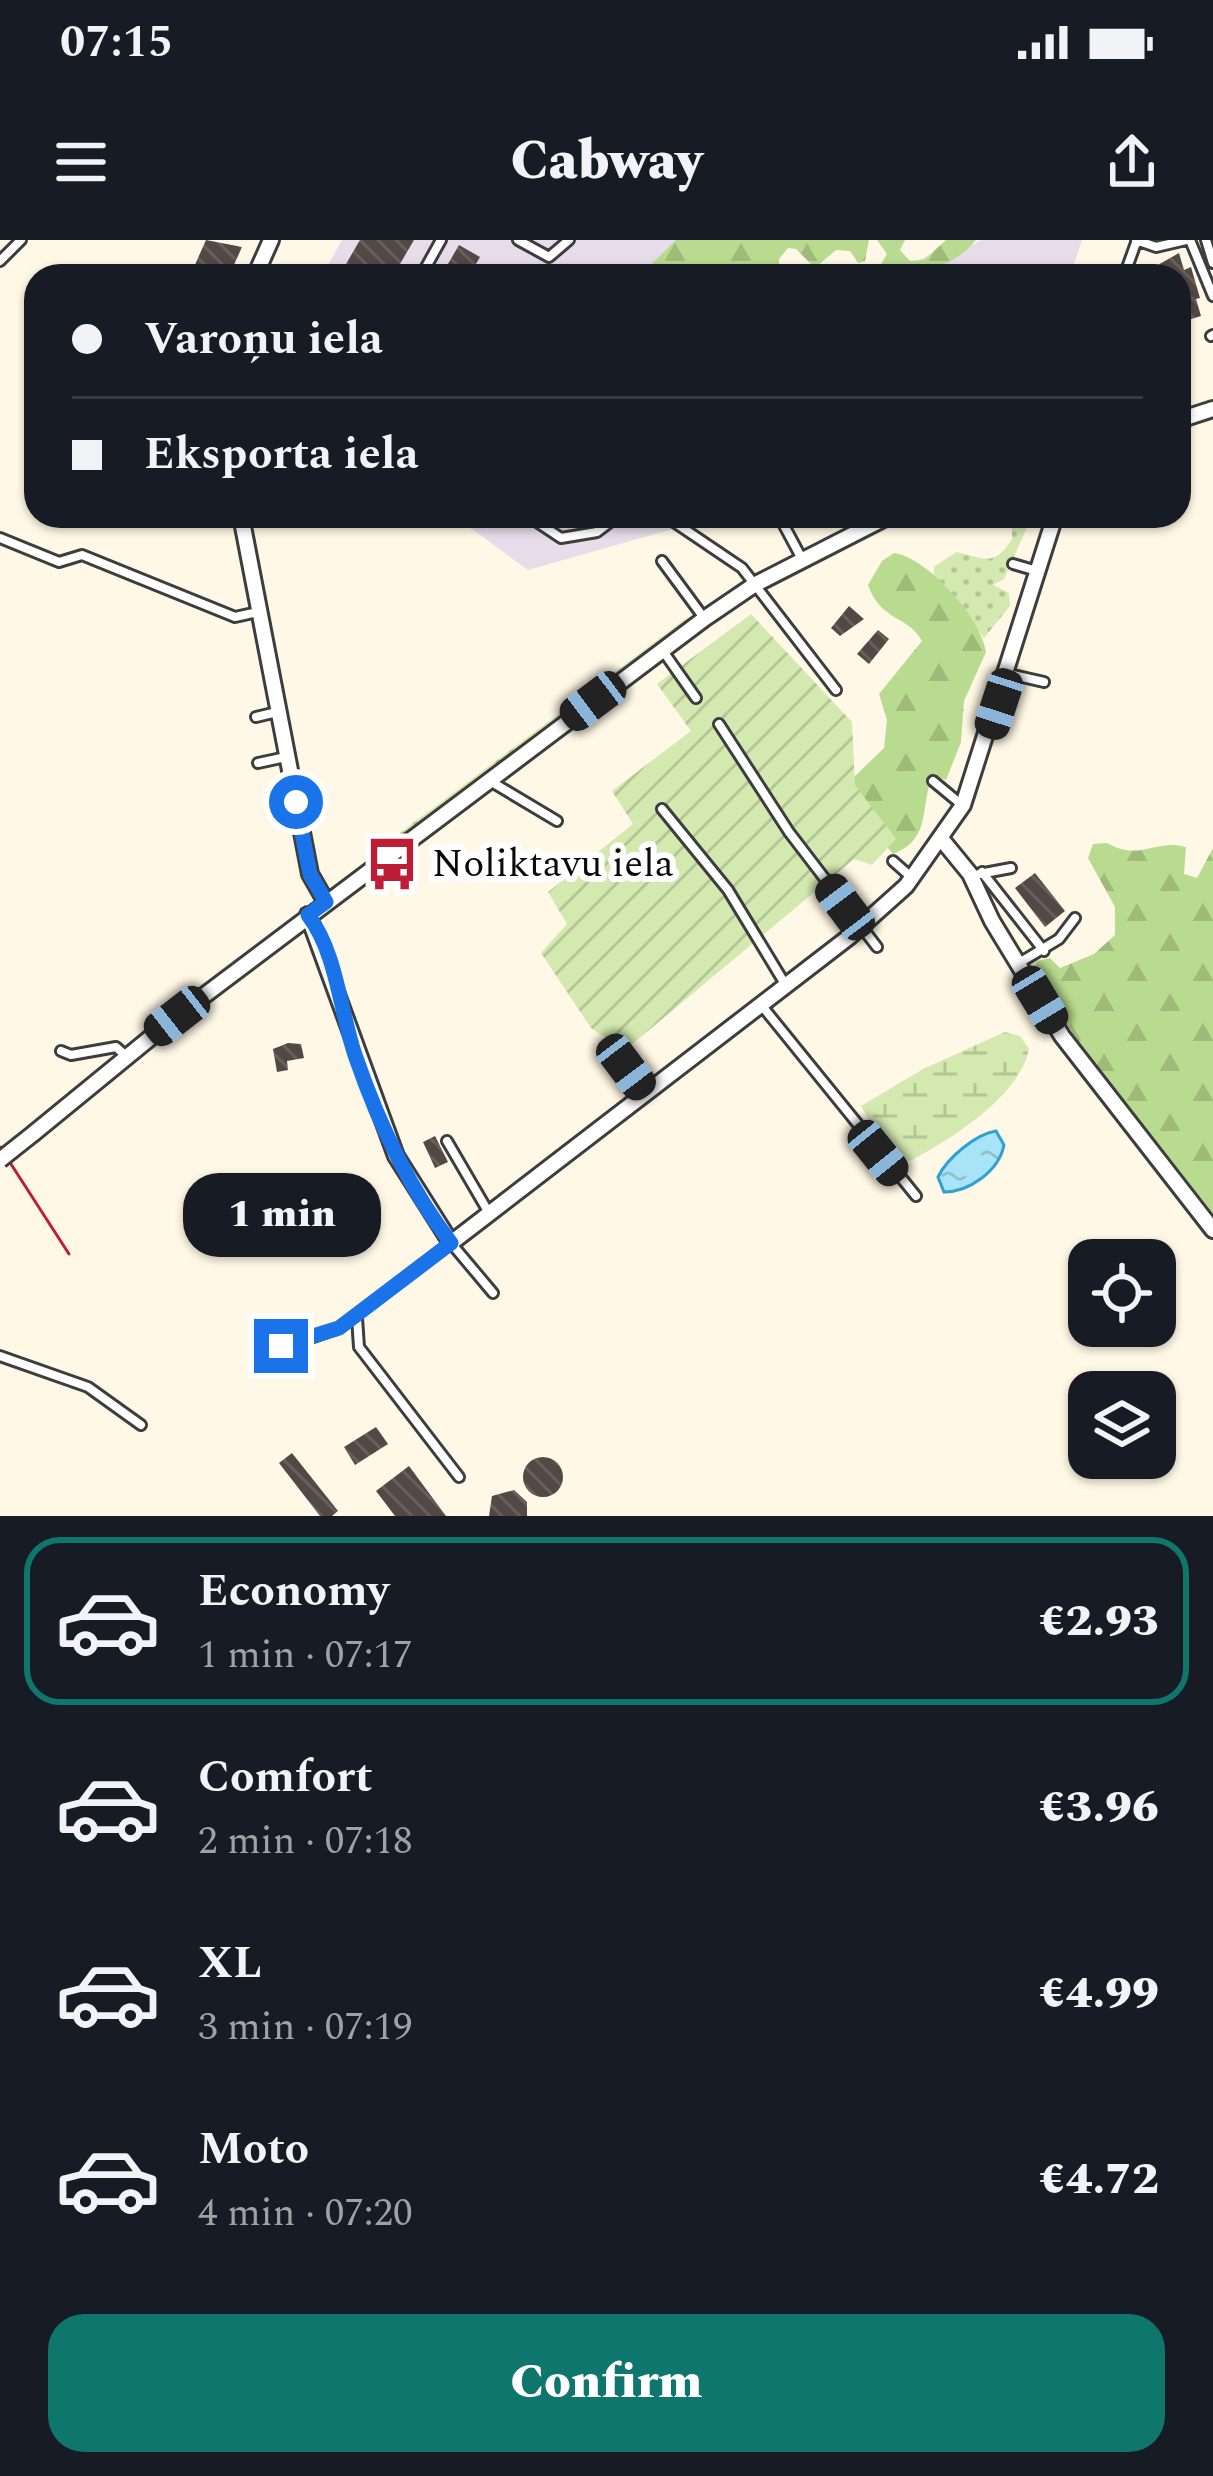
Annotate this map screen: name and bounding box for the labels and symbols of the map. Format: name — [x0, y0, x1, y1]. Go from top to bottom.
car — [971, 664, 1027, 744]
car — [553, 665, 633, 737]
route start — [269, 775, 323, 829]
bus stop icon: Noliktavu iela — [363, 835, 421, 893]
place label: Noliktavu iela — [432, 835, 674, 894]
car — [809, 867, 881, 947]
car — [1006, 960, 1074, 1040]
car — [138, 980, 216, 1052]
car — [590, 1027, 662, 1107]
car — [841, 1114, 915, 1192]
callout: 1 min — [182, 1172, 380, 1256]
route end — [254, 1319, 308, 1373]

